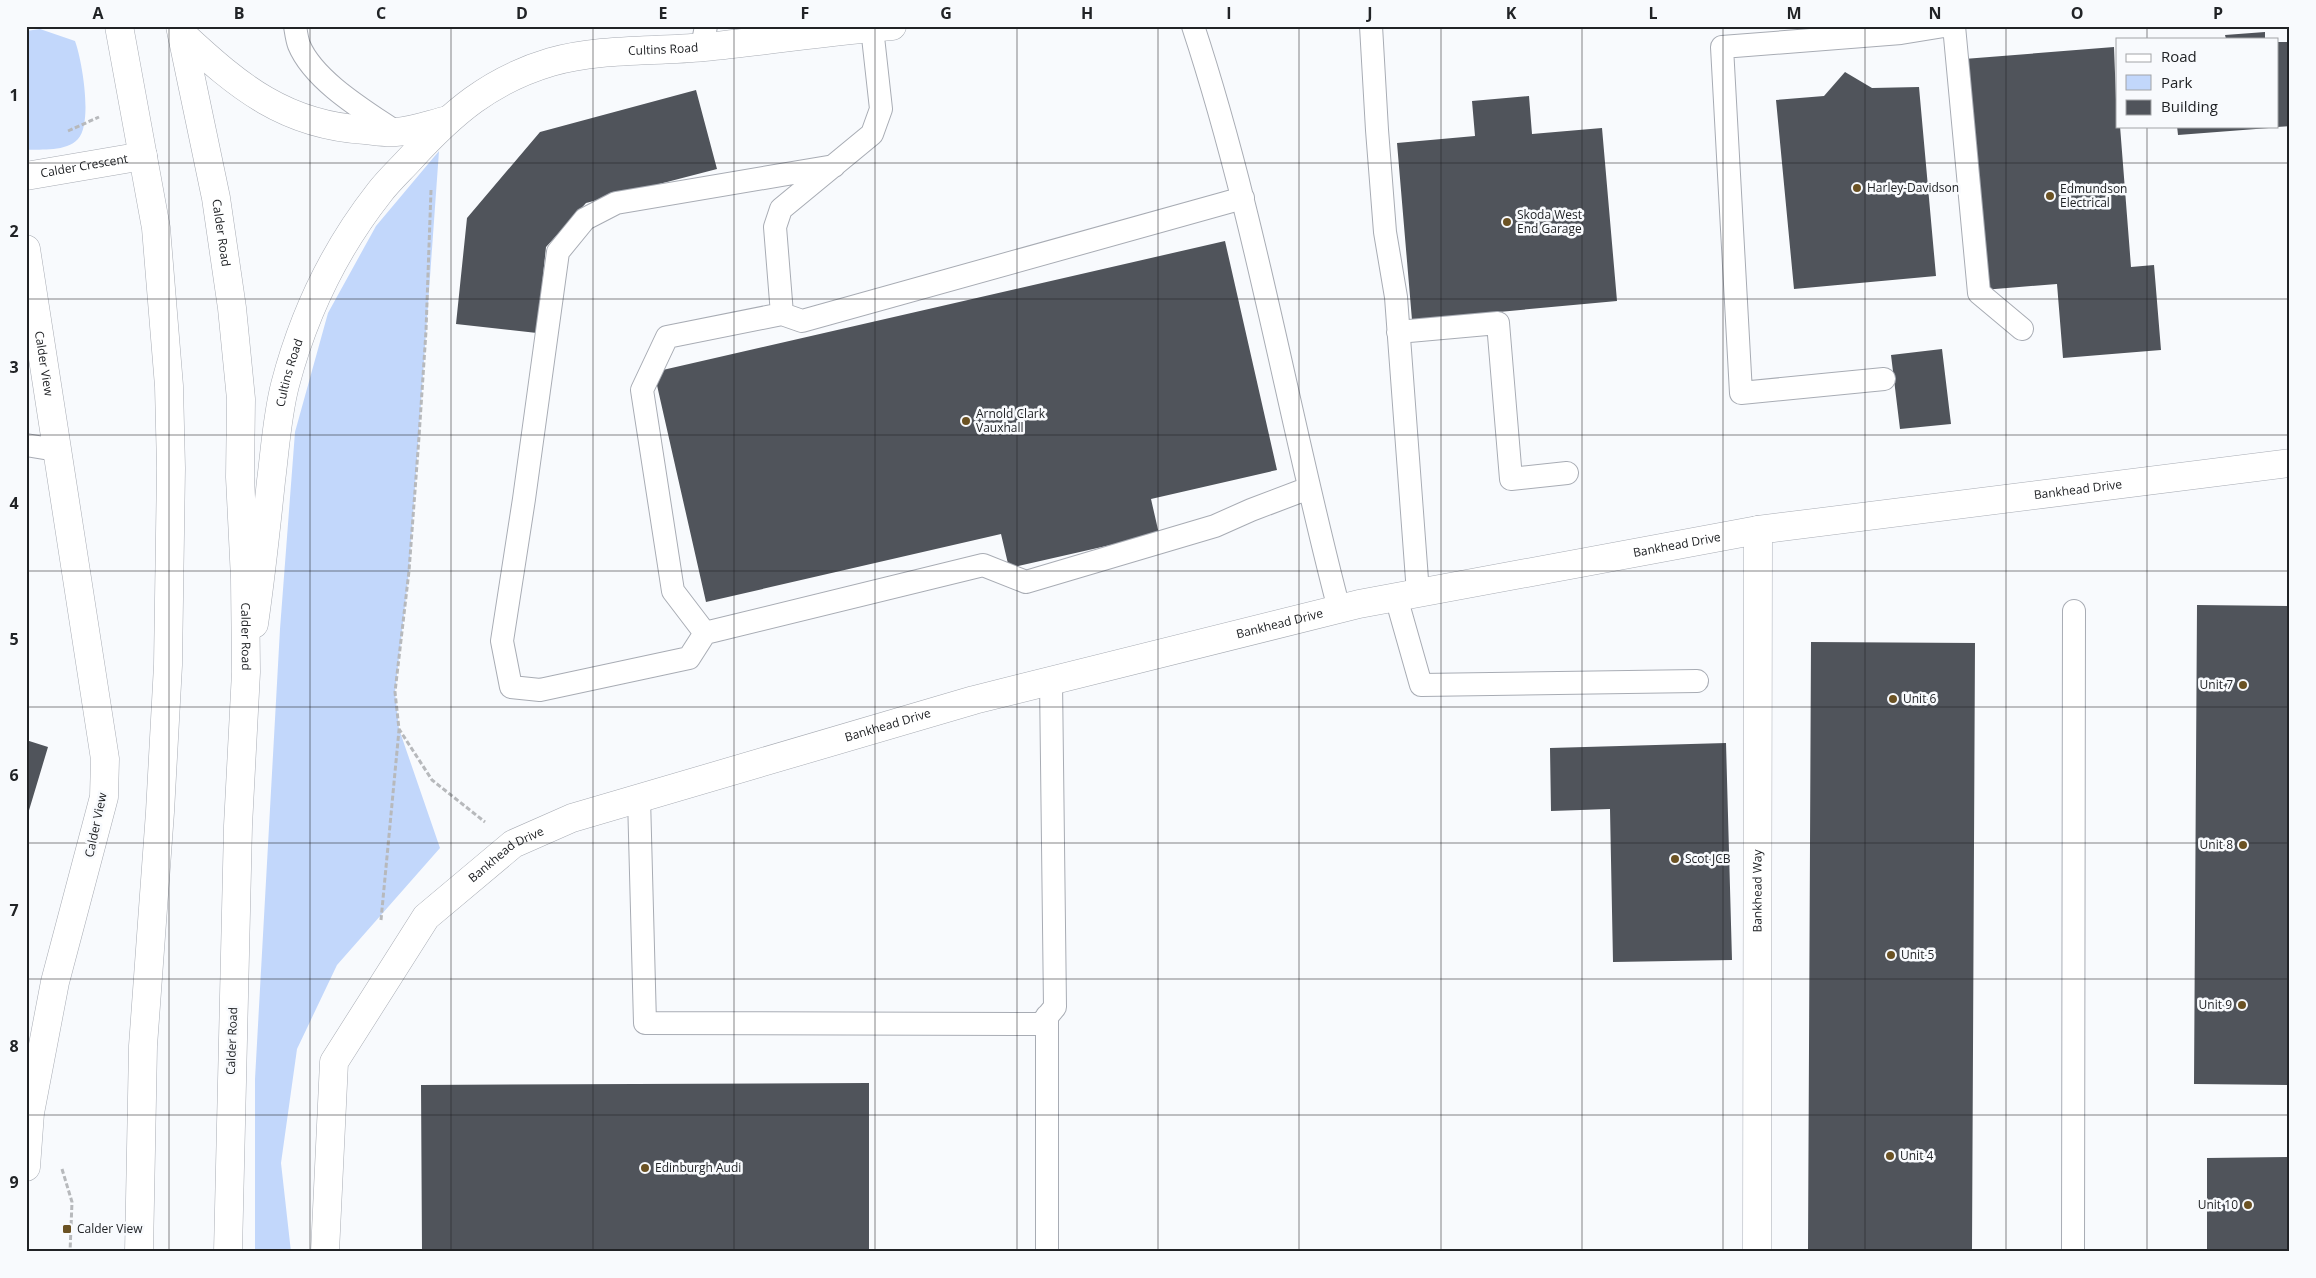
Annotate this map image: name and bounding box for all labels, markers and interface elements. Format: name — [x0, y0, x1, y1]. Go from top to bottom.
text: A — [92, 2, 104, 24]
text: B — [234, 2, 244, 24]
text: C — [376, 2, 386, 24]
text: D — [516, 2, 528, 24]
text: E — [659, 2, 668, 24]
text: F — [801, 2, 809, 24]
text: G — [940, 2, 952, 24]
text: H — [1081, 2, 1093, 24]
text: I — [1226, 2, 1232, 24]
text: J — [1365, 2, 1373, 24]
text: K — [1506, 2, 1517, 24]
text: L — [1648, 2, 1658, 24]
text: M — [1786, 2, 1802, 24]
text: N — [1928, 2, 1942, 24]
text: O — [2071, 2, 2083, 24]
text: P — [2213, 2, 2223, 24]
legend — [2116, 38, 2278, 128]
street label: Cultins Road — [628, 39, 699, 59]
text: Road — [2161, 46, 2197, 66]
text: Park — [2161, 72, 2192, 92]
text: 1 — [9, 84, 19, 106]
text: Building — [2161, 96, 2218, 116]
street label: Calder Crescent — [39, 150, 129, 181]
place label: Harley-Davidson — [1867, 179, 1959, 196]
place label: Edmundson Electrical — [2060, 180, 2127, 211]
marker: Harley-Davidson — [1851, 182, 1863, 194]
marker: Edmundson Electrical — [2044, 190, 2056, 202]
street label: Calder Road — [208, 198, 235, 268]
place label: Skoda West End Garage — [1517, 206, 1582, 237]
marker: Skoda West End Garage — [1501, 216, 1513, 228]
text: 2 — [9, 220, 19, 242]
street label: Calder View — [31, 330, 58, 398]
street label: Cultins Road — [271, 336, 307, 408]
text: 3 — [9, 356, 19, 378]
place label: Arnold Clark Vauxhall — [976, 405, 1046, 436]
marker: Arnold Clark Vauxhall — [960, 415, 972, 427]
street label: Bankhead Drive — [2033, 475, 2123, 503]
text: 4 — [9, 492, 19, 514]
street label: Bankhead Drive — [1632, 528, 1722, 561]
street label: Calder Road — [237, 602, 255, 671]
street label: Bankhead Drive — [1234, 604, 1325, 642]
text: 5 — [9, 628, 19, 650]
place label: Unit 7 — [2200, 676, 2233, 693]
marker: Unit 7 — [2237, 679, 2249, 691]
place label: Unit 6 — [1903, 690, 1937, 707]
marker: Unit 6 — [1887, 693, 1899, 705]
street label: Bankhead Drive — [843, 704, 933, 746]
text: 6 — [9, 764, 19, 786]
street label: Calder View — [80, 790, 111, 859]
street label: Bankhead Drive — [464, 822, 547, 886]
place label: Unit 8 — [2200, 836, 2233, 853]
marker: Unit 8 — [2237, 839, 2249, 851]
street label: Bankhead Way — [1748, 848, 1766, 933]
place label: Scot JCB — [1685, 850, 1731, 867]
marker: Scot JCB — [1669, 853, 1681, 865]
text: 7 — [9, 899, 19, 921]
place label: Unit 5 — [1901, 946, 1935, 963]
marker: Unit 5 — [1885, 949, 1897, 961]
place label: Unit 9 — [2199, 996, 2232, 1013]
marker: Unit 9 — [2236, 999, 2248, 1011]
street label: Calder Road — [222, 1007, 241, 1075]
text: 8 — [9, 1035, 19, 1057]
place label: Unit 4 — [1900, 1147, 1934, 1164]
marker: Unit 4 — [1884, 1150, 1896, 1162]
place label: Edinburgh Audi — [655, 1159, 741, 1176]
marker: Edinburgh Audi — [639, 1162, 651, 1174]
text: 9 — [9, 1171, 19, 1193]
place label: Unit 10 — [2198, 1196, 2238, 1213]
marker: Unit 10 — [2242, 1199, 2254, 1211]
place label: Calder View — [77, 1220, 143, 1237]
marker: Calder View — [61, 1223, 73, 1235]

